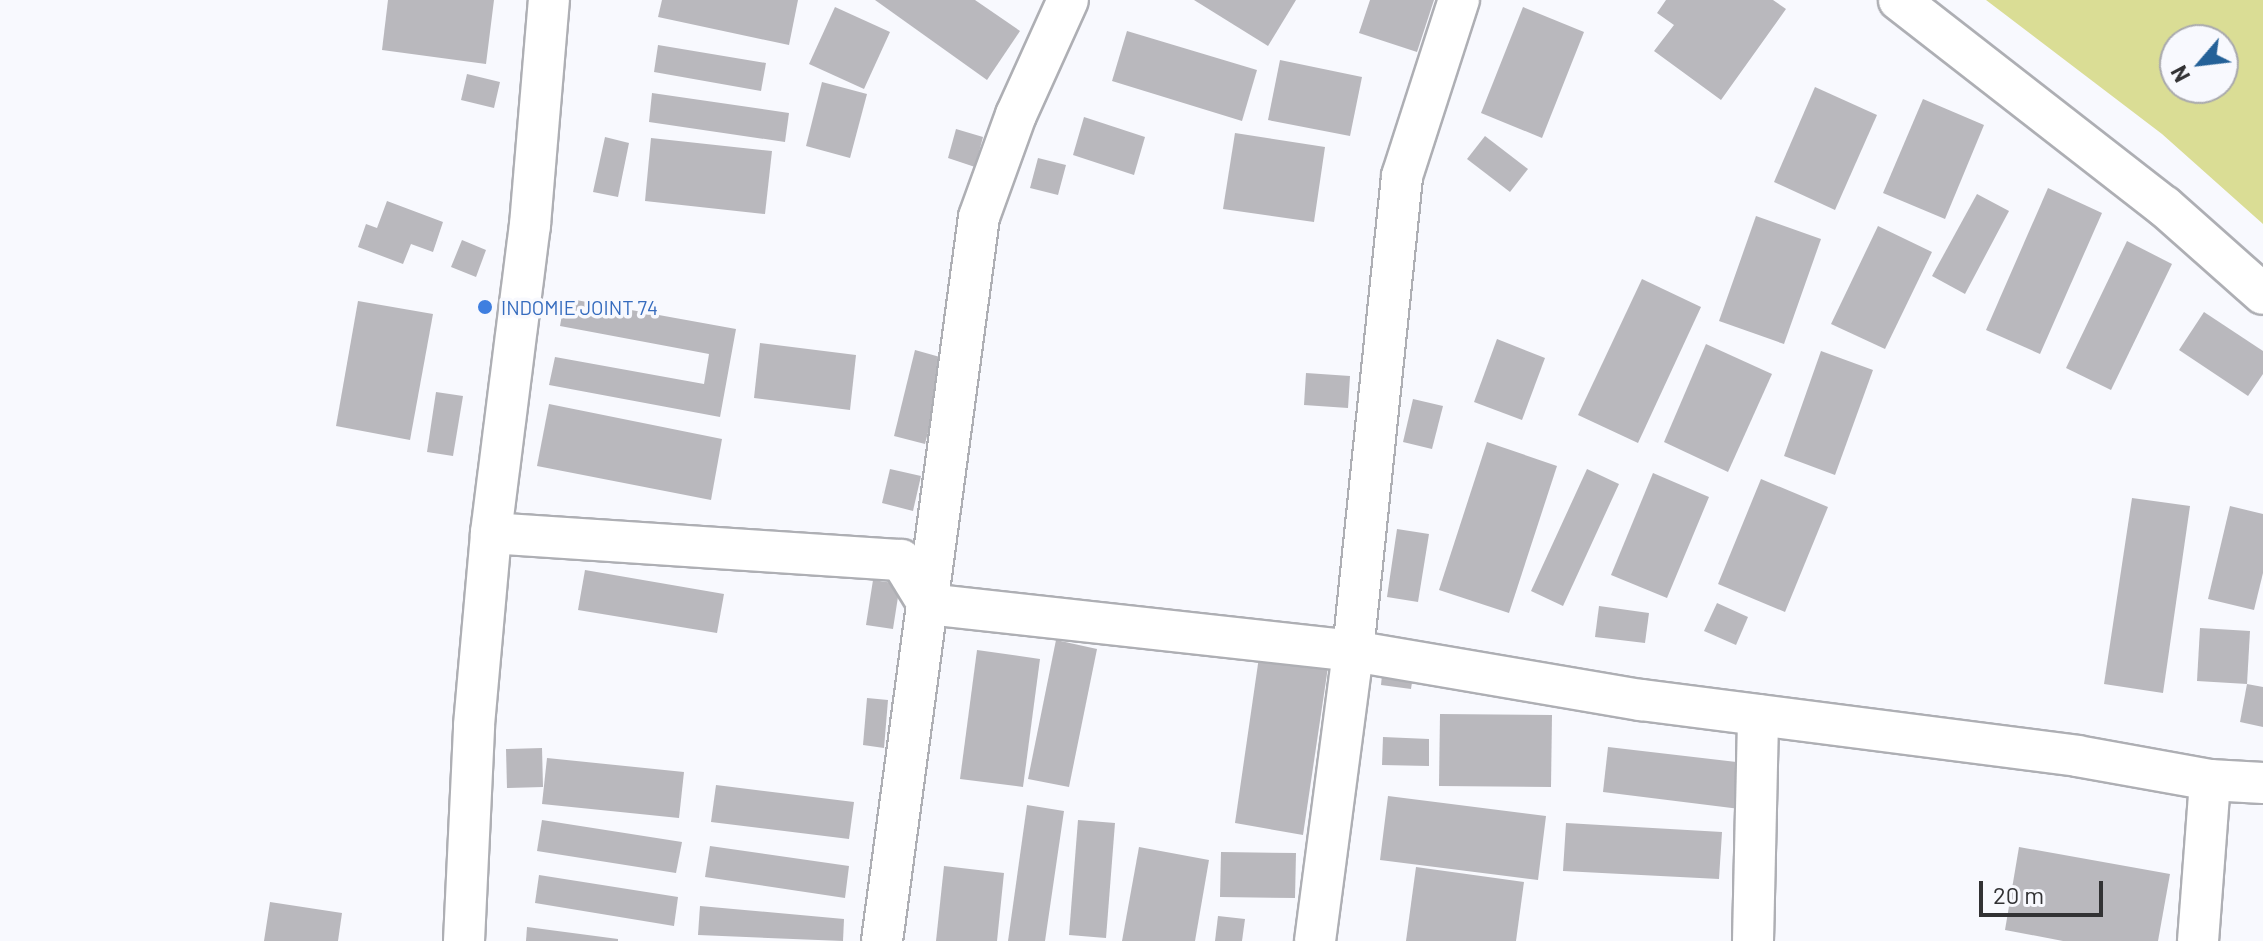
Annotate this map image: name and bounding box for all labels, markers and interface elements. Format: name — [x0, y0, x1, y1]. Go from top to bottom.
north arrow — [2159, 24, 2239, 104]
text: N — [2165, 62, 2194, 87]
place label: INDOMIE JOINT 74 — [501, 295, 658, 319]
marker: INDOMIE JOINT 74 — [476, 298, 494, 316]
scale bar — [1983, 865, 2107, 915]
text: 20 m — [1993, 880, 2044, 909]

